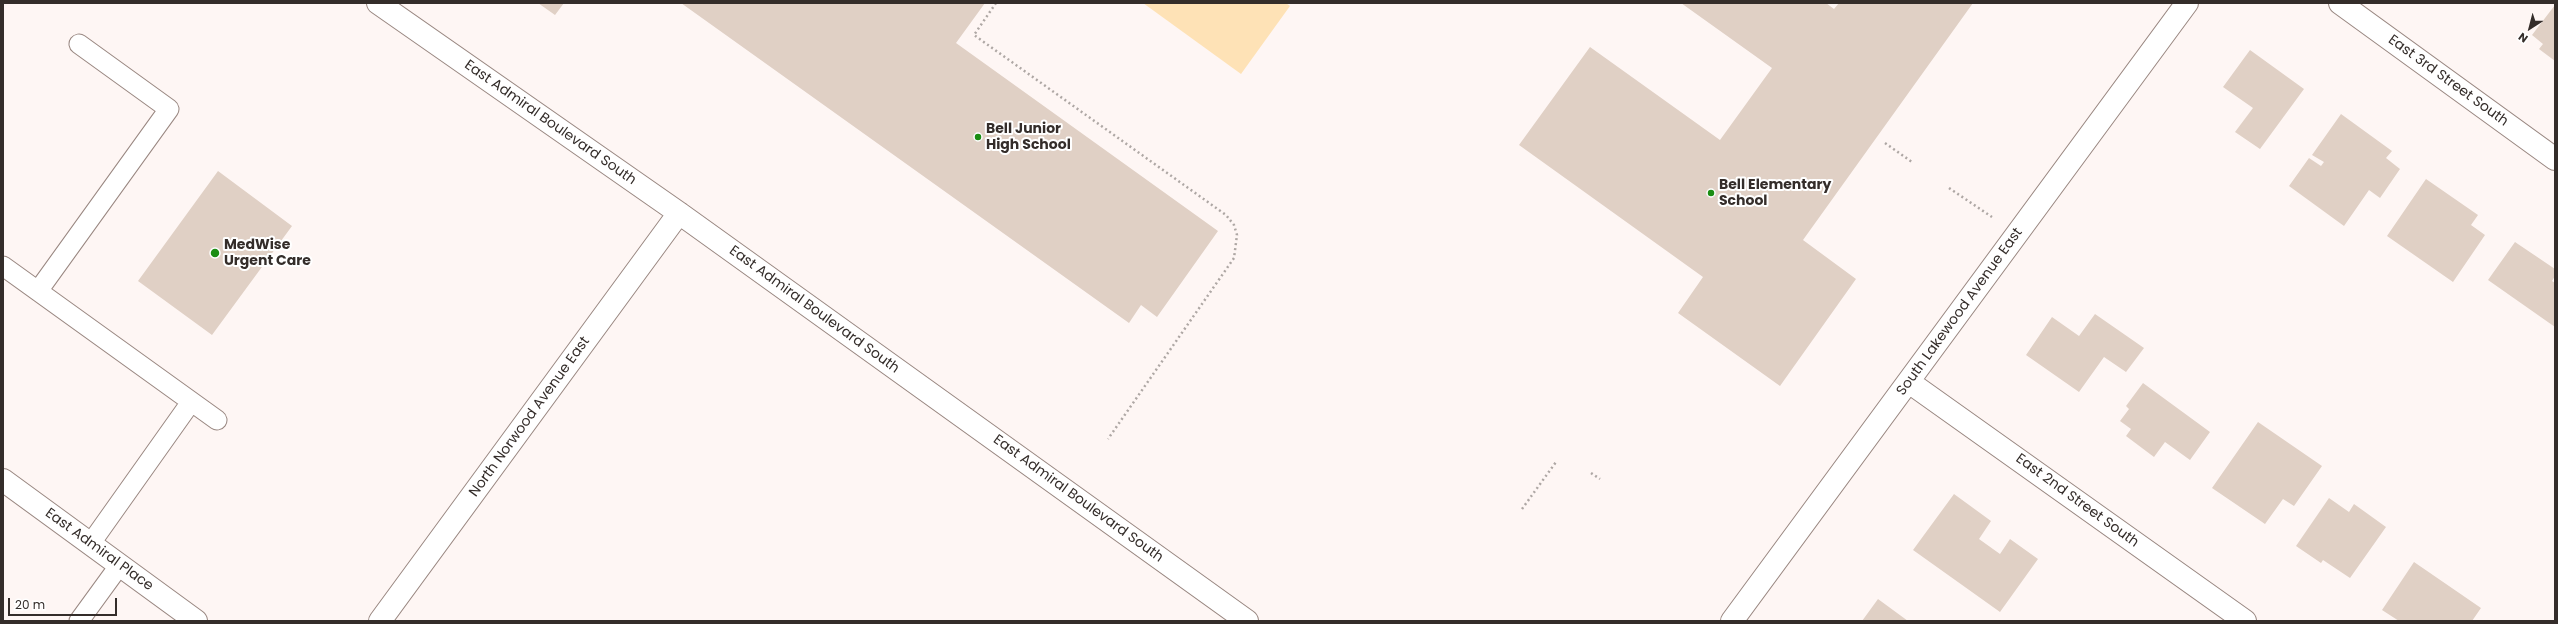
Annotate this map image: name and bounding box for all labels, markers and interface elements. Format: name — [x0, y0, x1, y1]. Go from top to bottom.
north arrow — [2510, 8, 2550, 48]
text: N — [2515, 29, 2531, 47]
street label: East 3rd Street South — [2385, 32, 2511, 130]
street label: East Admiral Boulevard South — [461, 57, 639, 189]
place label: Bell Junior High School — [986, 121, 1071, 154]
marker: Bell Junior High School — [973, 132, 983, 142]
place label: Bell Elementary School — [1719, 177, 1831, 210]
marker: Bell Elementary School — [1706, 188, 1716, 198]
street label: South Lakewood Avenue East — [1893, 225, 2027, 399]
place label: MedWise Urgent Care — [224, 237, 311, 270]
street label: East Admiral Boulevard South — [726, 243, 902, 377]
marker: MedWise Urgent Care — [209, 247, 221, 259]
street label: North Norwood Avenue East — [466, 334, 594, 500]
street label: East Admiral Boulevard South — [990, 432, 1166, 566]
street label: East 2nd Street South — [2012, 451, 2142, 551]
street label: East Admiral Place — [42, 505, 156, 595]
scale bar — [10, 590, 119, 616]
text: 20 m — [15, 596, 45, 613]

